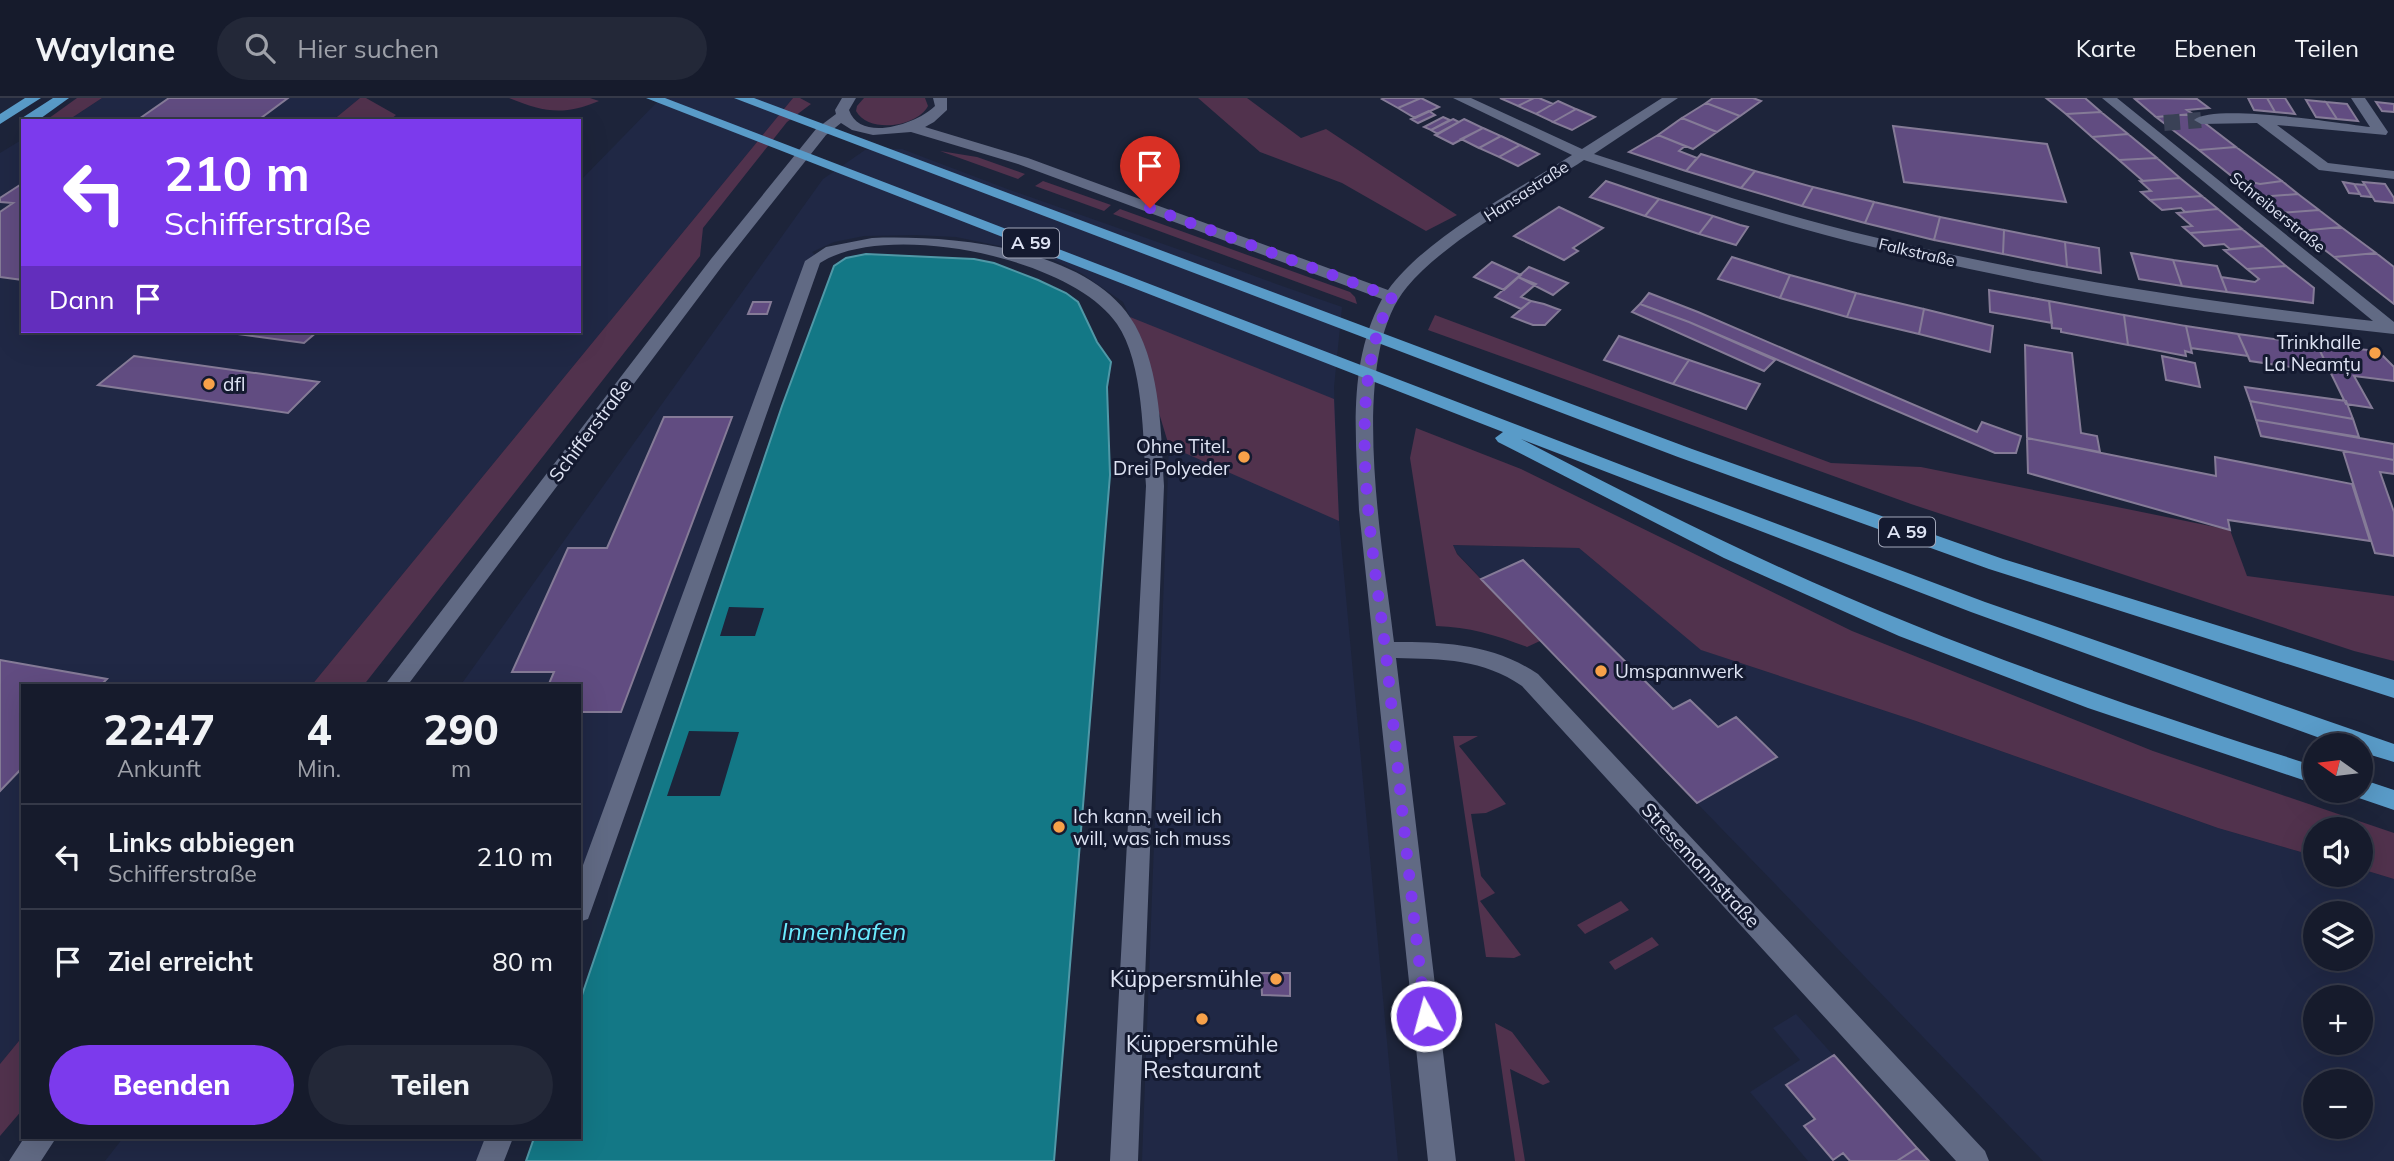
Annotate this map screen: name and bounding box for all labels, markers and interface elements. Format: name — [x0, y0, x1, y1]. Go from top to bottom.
search box — [217, 17, 707, 80]
text: Waylane — [35, 28, 175, 69]
icon: search — [241, 29, 279, 67]
text: Hier suchen — [297, 32, 439, 65]
text: Karte — [2076, 33, 2136, 63]
text: Ebenen — [2174, 33, 2257, 63]
text: Teilen — [2295, 33, 2359, 63]
pin — [1120, 136, 1180, 208]
text: 210 m — [164, 142, 310, 203]
icon: left — [49, 147, 140, 238]
icon: arrive — [1131, 147, 1169, 185]
street label: Hansastraße — [1480, 156, 1572, 226]
street label: Schreiberstraße — [2226, 167, 2330, 257]
text: Schifferstraße — [164, 203, 371, 243]
road number: A 59 — [1003, 228, 1059, 258]
street label: Falkstraße — [1877, 234, 1957, 270]
icon: arrive — [129, 280, 167, 318]
text: Dann — [49, 283, 115, 316]
place label: Trinkhalle La Neamțu — [2264, 330, 2361, 377]
marker: Trinkhalle La Neamțu — [2367, 345, 2383, 361]
place label: dfl — [223, 372, 245, 396]
street label: Schifferstraße — [543, 374, 637, 486]
marker: dfl — [201, 376, 217, 392]
place label: Ohne Titel. Drei Polyeder — [1113, 434, 1230, 480]
marker: Ohne Titel. Drei Polyeder — [1236, 449, 1252, 465]
road number: A 59 — [1879, 518, 1935, 546]
place label: Umspannwerk — [1615, 659, 1744, 683]
marker: Umspannwerk — [1593, 663, 1609, 679]
text: 22:47 — [103, 703, 215, 756]
text: 4 — [306, 703, 332, 756]
text: 290 — [423, 703, 499, 756]
north arrow — [2303, 733, 2373, 803]
map controls — [2303, 733, 2373, 1139]
text: Ankunft — [117, 754, 201, 783]
text: Min. — [297, 754, 341, 783]
text: m — [451, 754, 471, 783]
street label: Stresemannstraße — [1637, 797, 1765, 933]
place label: Ich kann, weil ich will, was ich muss — [1073, 804, 1231, 850]
button: sound — [2303, 817, 2373, 887]
marker: Ich kann, weil ich will, was ich muss — [1051, 819, 1067, 835]
text: Links abbiegen — [108, 826, 295, 859]
icon: left — [49, 838, 87, 876]
text: 210 m — [477, 840, 553, 873]
text: Schifferstraße — [108, 859, 257, 888]
button: layers — [2303, 901, 2373, 971]
water label: Innenhafen — [782, 916, 906, 946]
icon: arrive — [49, 943, 87, 981]
text: Ziel erreicht — [108, 945, 253, 978]
text: 80 m — [492, 945, 553, 978]
place label: Küppersmühle — [1110, 964, 1262, 993]
marker: Küppersmühle — [1268, 971, 1284, 987]
position arrow — [1389, 979, 1463, 1053]
button: + — [2303, 985, 2373, 1055]
marker: Küppersmühle Restaurant — [1194, 1011, 1210, 1027]
place label: Küppersmühle Restaurant — [1126, 1029, 1278, 1084]
button: Beenden — [49, 1045, 294, 1125]
button: Teilen — [308, 1045, 553, 1125]
button: − — [2303, 1069, 2373, 1139]

